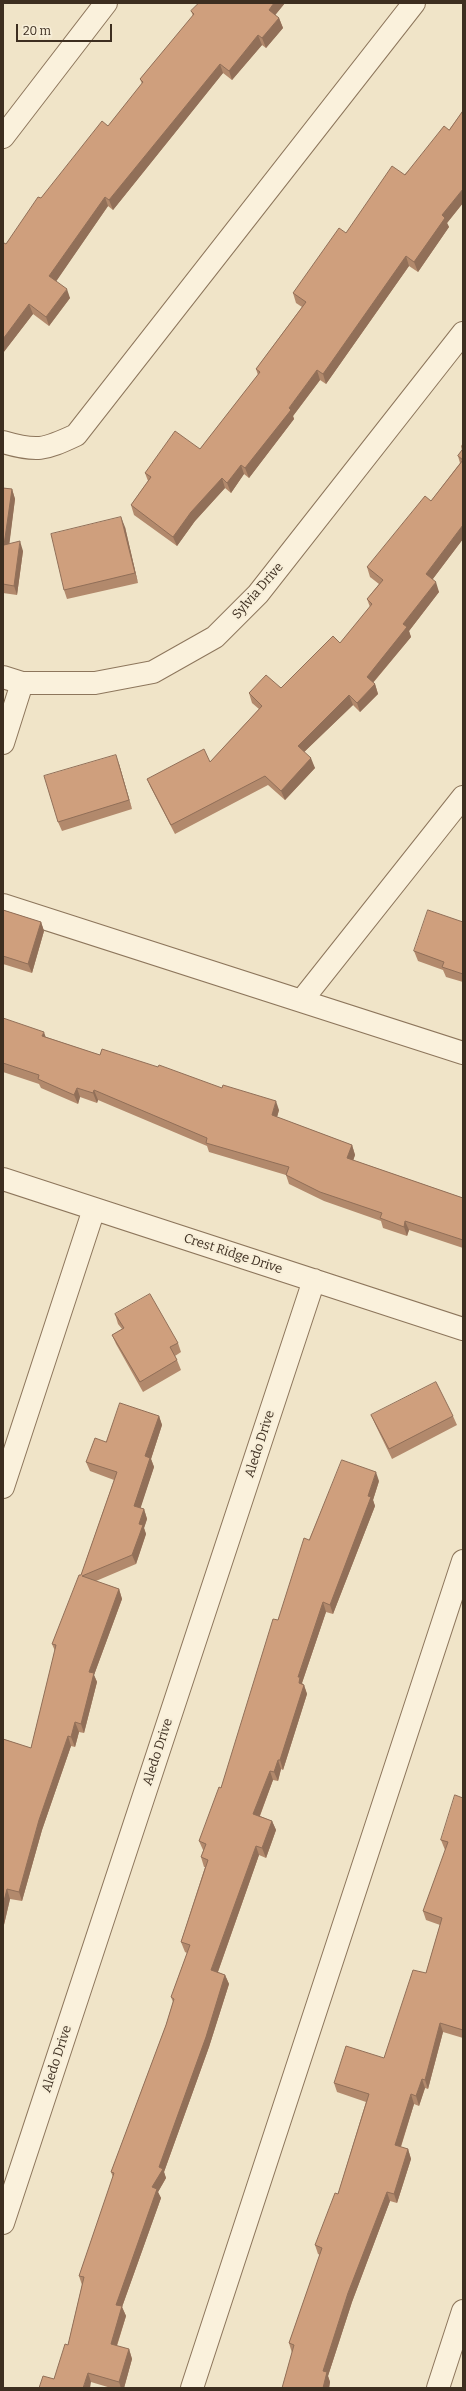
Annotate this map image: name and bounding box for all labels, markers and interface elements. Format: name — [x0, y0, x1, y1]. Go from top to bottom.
scale bar — [18, 16, 114, 42]
text: 20 m — [23, 24, 51, 38]
street label: Sylvia Drive — [229, 560, 287, 622]
street label: Crest Ridge Drive — [182, 1231, 284, 1277]
street label: Aledo Drive — [242, 1408, 278, 1480]
street label: Aledo Drive — [140, 1716, 176, 1788]
street label: Aledo Drive — [39, 2023, 75, 2095]

